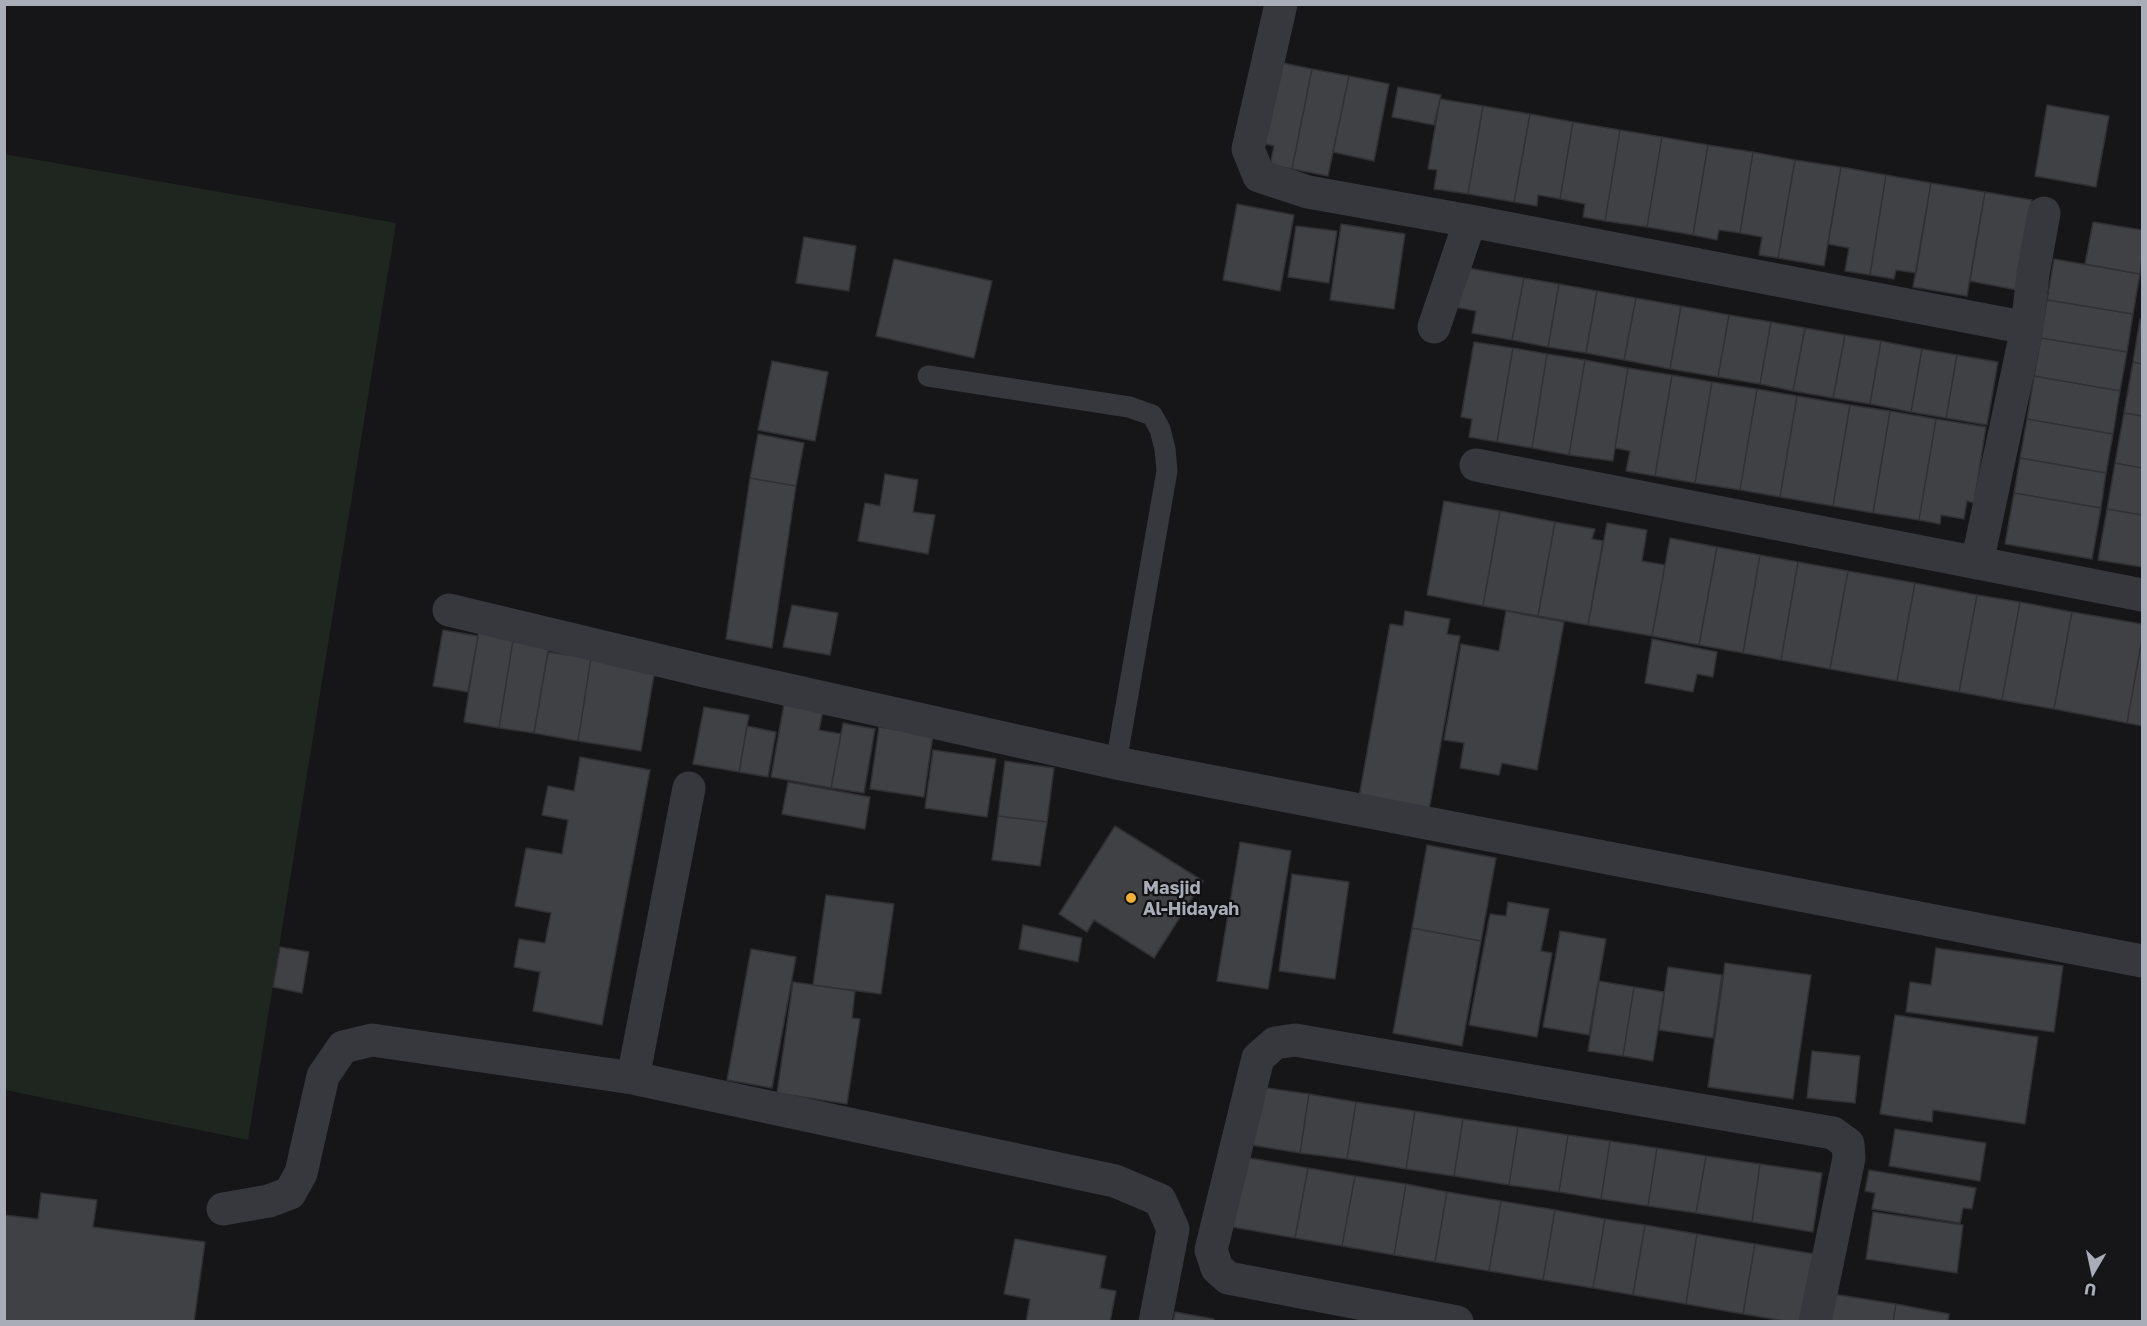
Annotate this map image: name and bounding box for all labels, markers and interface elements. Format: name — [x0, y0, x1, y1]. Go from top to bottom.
place label: Masjid Al-Hidayah — [1143, 877, 1239, 920]
marker: Masjid Al-Hidayah — [1124, 891, 1138, 905]
north arrow — [2063, 1242, 2123, 1302]
text: U — [2083, 1279, 2098, 1301]

